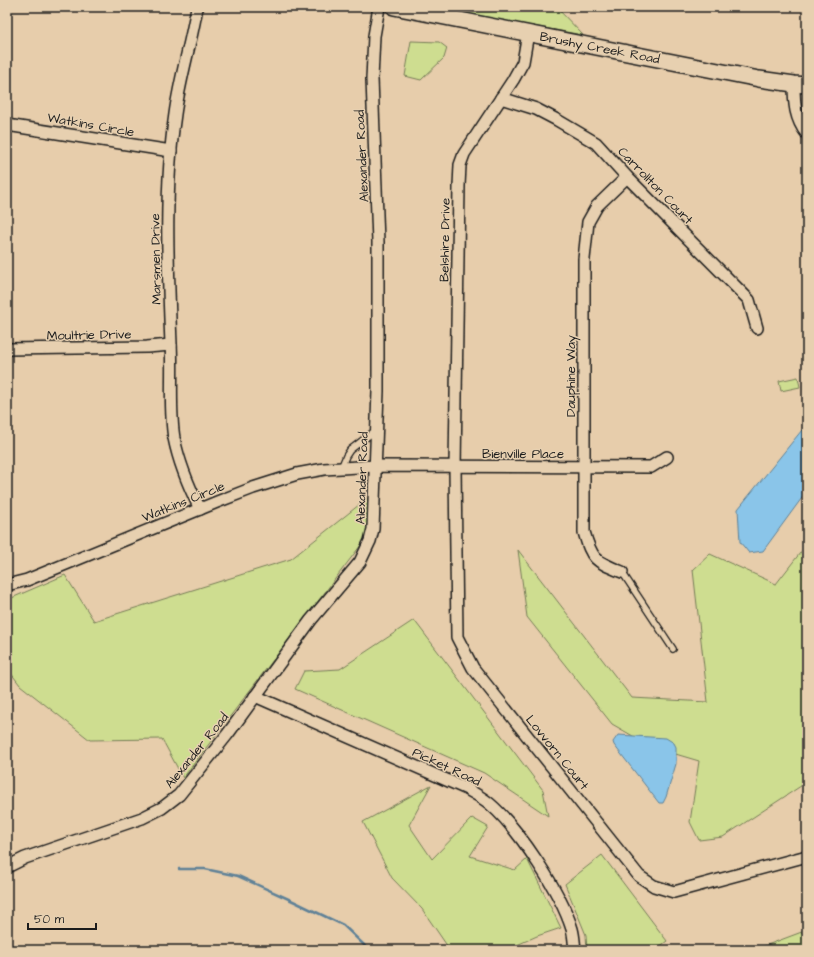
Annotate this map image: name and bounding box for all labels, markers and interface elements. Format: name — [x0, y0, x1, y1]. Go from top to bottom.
street label: Brushy Creek Road — [538, 28, 662, 69]
street label: Watkins Circle — [46, 108, 136, 141]
street label: Alexander Road — [351, 109, 373, 203]
street label: Carrollton Court — [614, 143, 697, 229]
street label: Belshire Drive — [435, 198, 455, 282]
street label: Marsmen Drive — [146, 213, 166, 305]
street label: Moultrie Drive — [47, 325, 132, 345]
street label: Dauphine Way — [562, 335, 581, 417]
street label: Alexander Road — [351, 431, 373, 525]
street label: Bienville Place — [482, 445, 564, 463]
street label: Watkins Circle — [139, 477, 228, 527]
street label: Alexander Road — [161, 709, 233, 792]
street label: Lovvorn Court — [521, 711, 593, 794]
street label: Picket Road — [409, 743, 484, 791]
scale bar — [28, 905, 96, 931]
text: 50 m — [34, 911, 65, 928]

